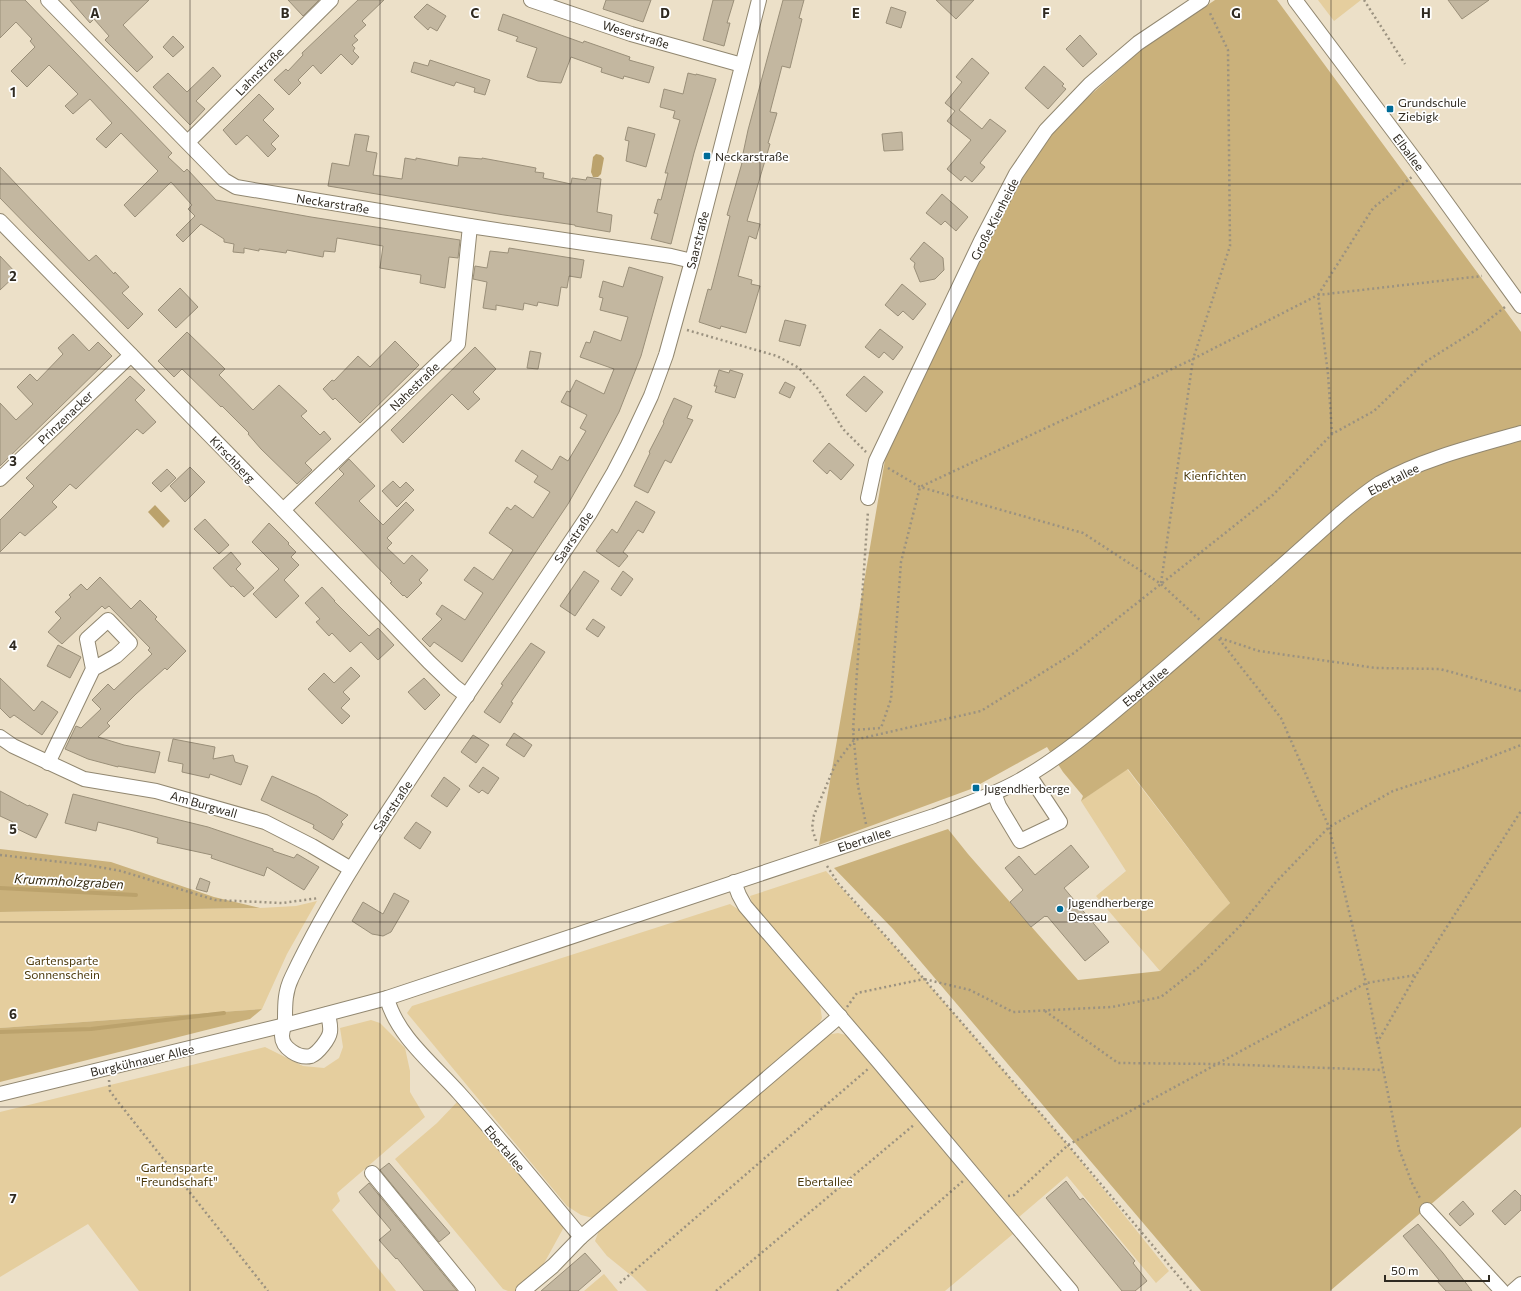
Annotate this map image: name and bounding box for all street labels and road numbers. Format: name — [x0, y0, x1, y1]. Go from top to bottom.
street label: Weserstraße — [601, 17, 671, 51]
street label: Lahnstraße — [232, 44, 286, 98]
street label: Elballee — [1391, 131, 1427, 173]
street label: Große Kienheide — [967, 176, 1021, 262]
street label: Neckarstraße — [296, 190, 370, 216]
street label: Saarstraße — [683, 210, 711, 270]
street label: Nahestraße — [386, 359, 442, 413]
street label: Prinzenacker — [35, 387, 96, 447]
street label: Kirschberg — [208, 433, 259, 485]
street label: Ebertallee — [1365, 460, 1421, 498]
street label: Saarstraße — [551, 509, 595, 565]
street label: Ebertallee — [1119, 663, 1171, 709]
street label: Saarstraße — [370, 778, 414, 834]
street label: Am Burgwall — [169, 788, 239, 820]
street label: Ebertallee — [836, 824, 892, 854]
street label: Burgkühnauer Allee — [89, 1041, 195, 1079]
street label: Ebertallee — [482, 1122, 528, 1174]

